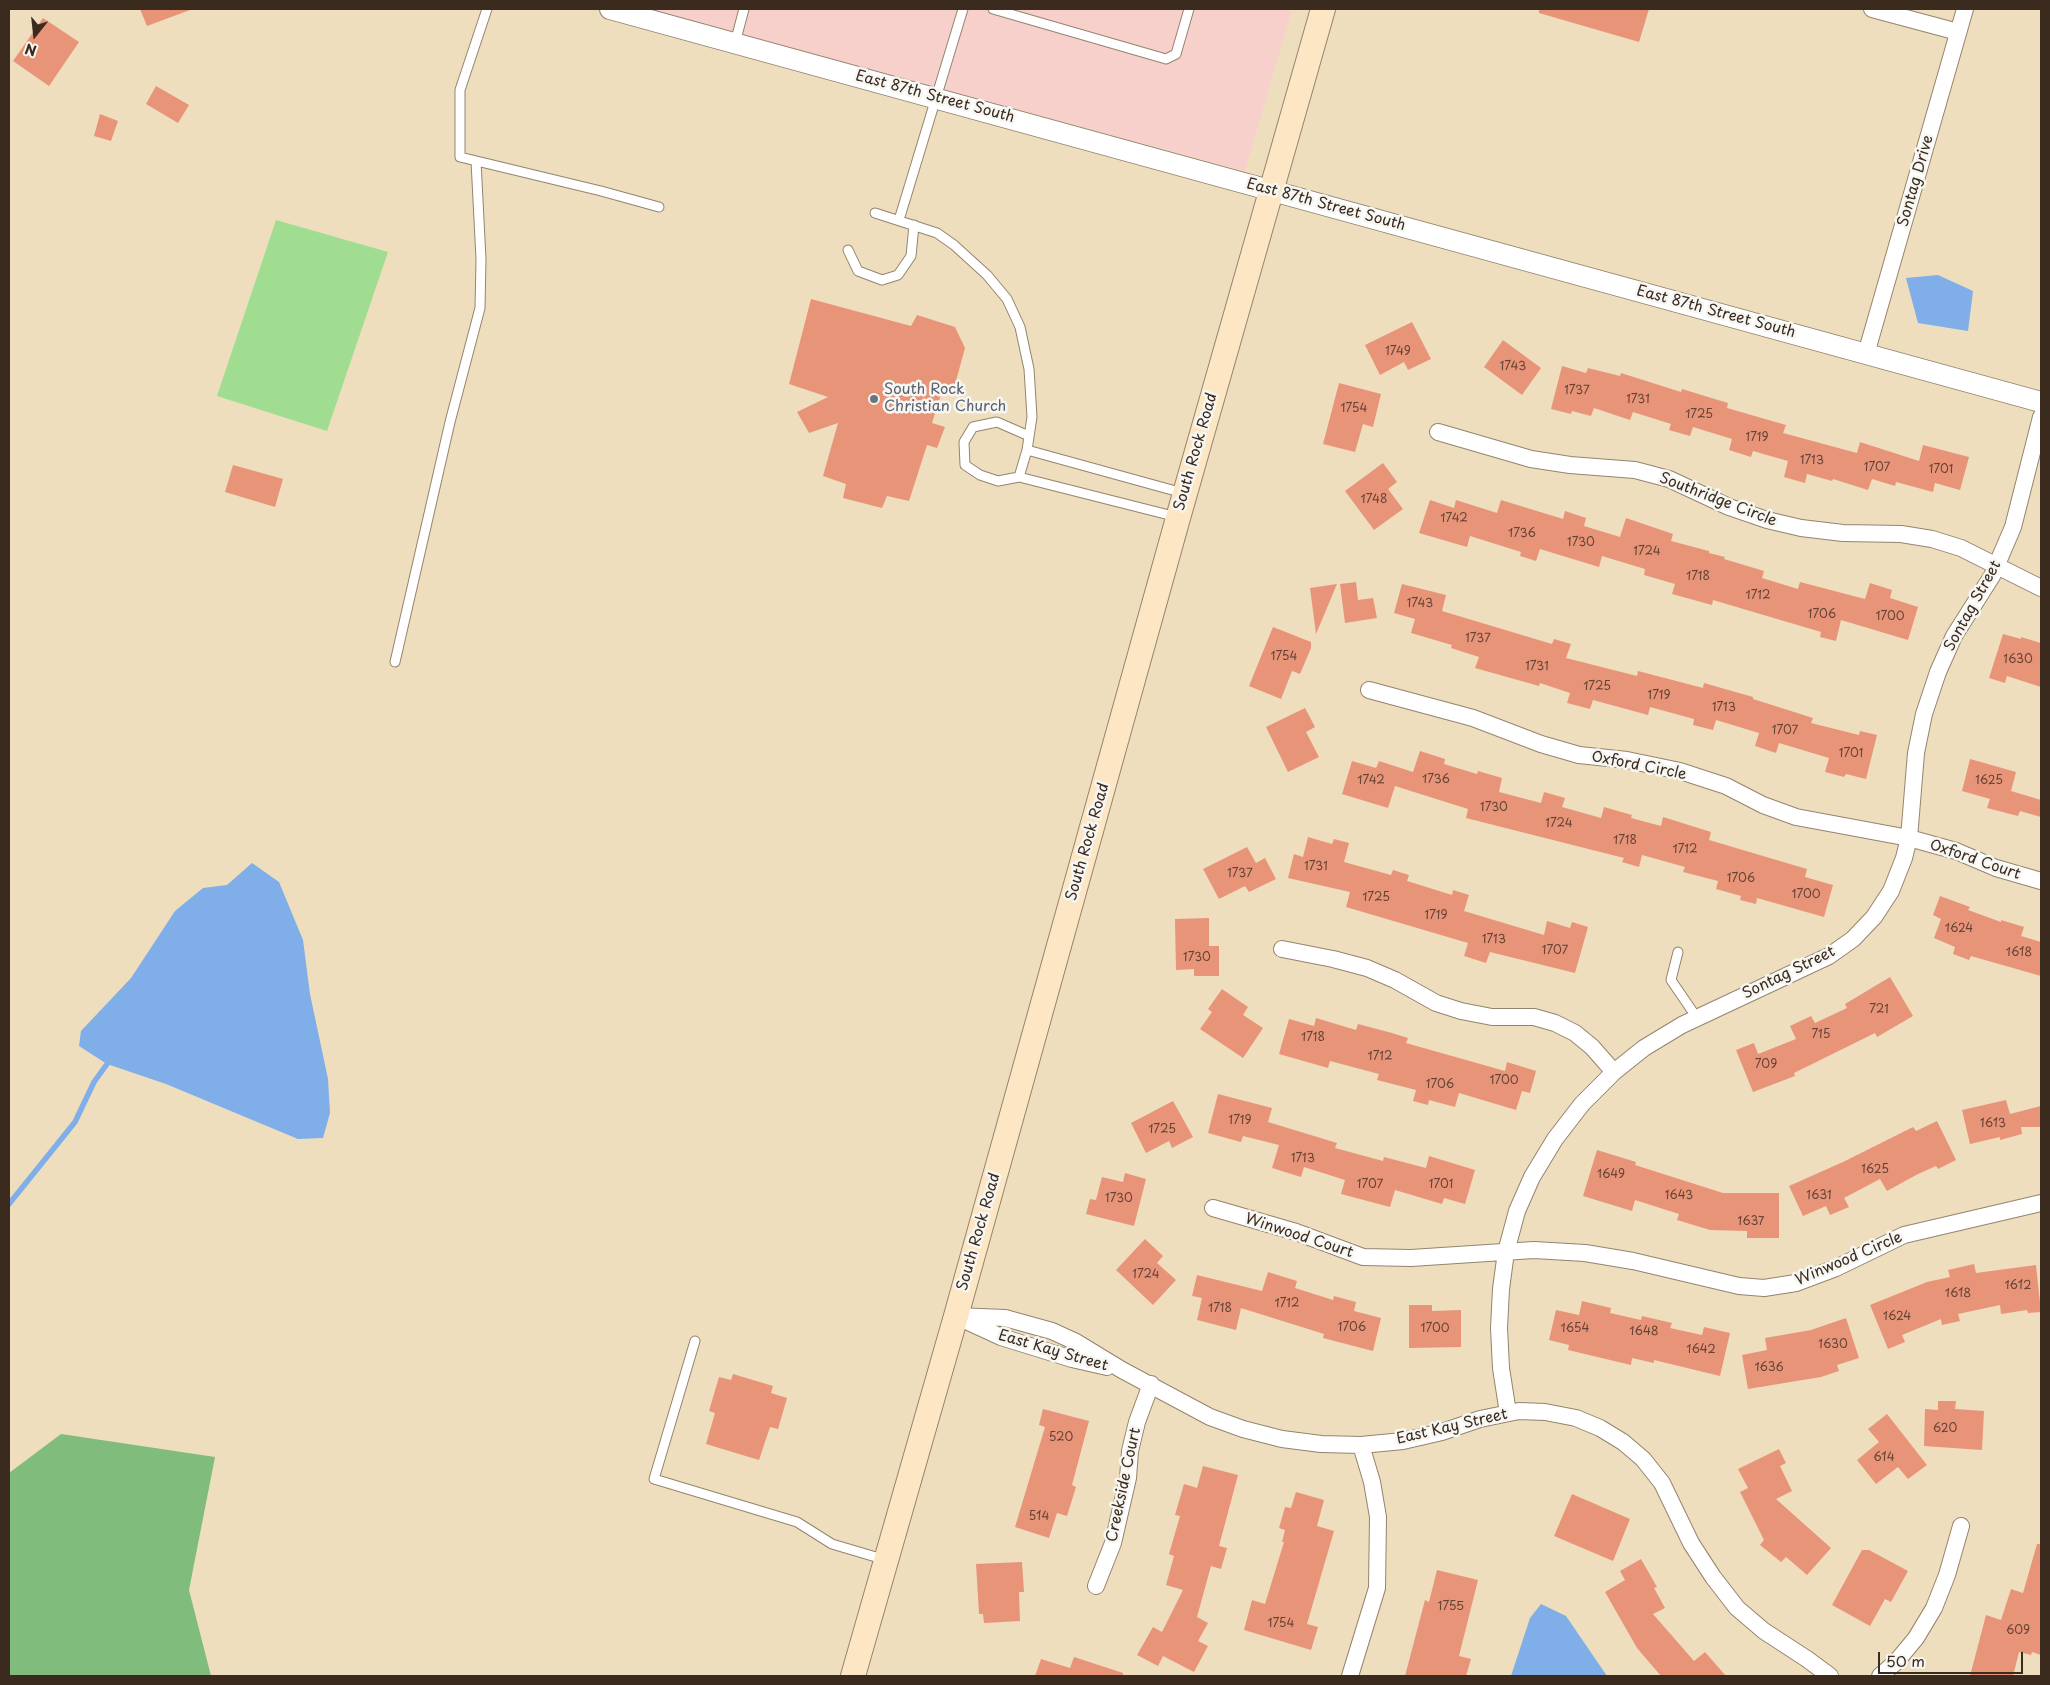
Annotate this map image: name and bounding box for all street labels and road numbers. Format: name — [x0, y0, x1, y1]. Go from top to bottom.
street label: East 87th Street South — [854, 67, 1016, 127]
street label: Sontag Drive — [1894, 133, 1938, 229]
street label: East 87th Street South — [1245, 175, 1407, 235]
street label: East 87th Street South — [1635, 282, 1797, 342]
street label: South Rock Road — [1171, 391, 1221, 513]
street label: Southridge Circle — [1657, 469, 1779, 531]
street label: Sontag Street — [1941, 558, 2005, 654]
street label: Oxford Circle — [1590, 748, 1688, 784]
street label: South Rock Road — [1063, 781, 1113, 903]
street label: Oxford Court — [1927, 836, 2023, 884]
street label: Sontag Street — [1740, 943, 1838, 1003]
street label: South Rock Road — [954, 1171, 1004, 1293]
street label: Winwood Court — [1243, 1210, 1355, 1262]
street label: Winwood Circle — [1793, 1228, 1905, 1290]
street label: East Kay Street — [996, 1327, 1110, 1375]
street label: East Kay Street — [1395, 1405, 1509, 1449]
street label: Creekside Court — [1103, 1426, 1145, 1544]

